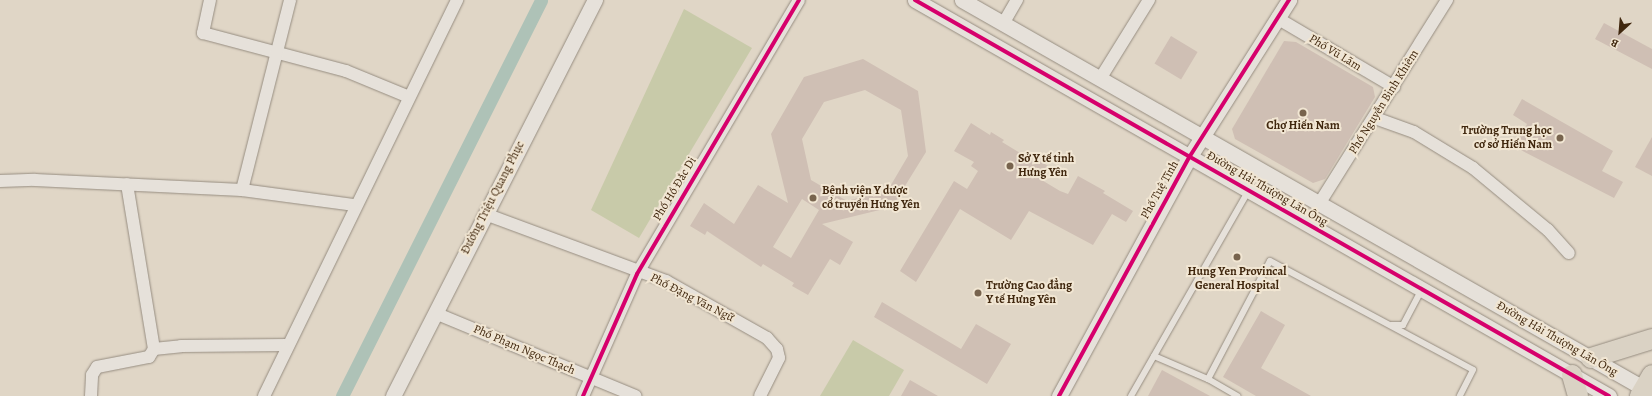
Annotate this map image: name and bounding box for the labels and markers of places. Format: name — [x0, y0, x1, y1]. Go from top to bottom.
marker: Chợ Hiến Nam — [1298, 108, 1308, 118]
place label: Chợ Hiến Nam — [1266, 119, 1340, 133]
place label: Trường Trung học cơ sở Hiến Nam — [1462, 124, 1552, 152]
marker: Trường Trung học cơ sở Hiến Nam — [1555, 133, 1565, 143]
place label: Sở Y tế tỉnh Hưng Yên — [1018, 152, 1074, 180]
marker: Sở Y tế tỉnh Hưng Yên — [1005, 161, 1015, 171]
place label: Bệnh viện Y dược cổ truyền Hưng Yên — [822, 184, 920, 212]
marker: Bệnh viện Y dược cổ truyền Hưng Yên — [807, 192, 819, 204]
marker: Hung Yen Provincal General Hospital — [1231, 251, 1243, 263]
place label: Hung Yen Provincal General Hospital — [1188, 265, 1286, 293]
place label: Trường Cao đẳng Y tế Hưng Yên — [986, 279, 1072, 307]
marker: Trường Cao đẳng Y tế Hưng Yên — [973, 288, 983, 298]

